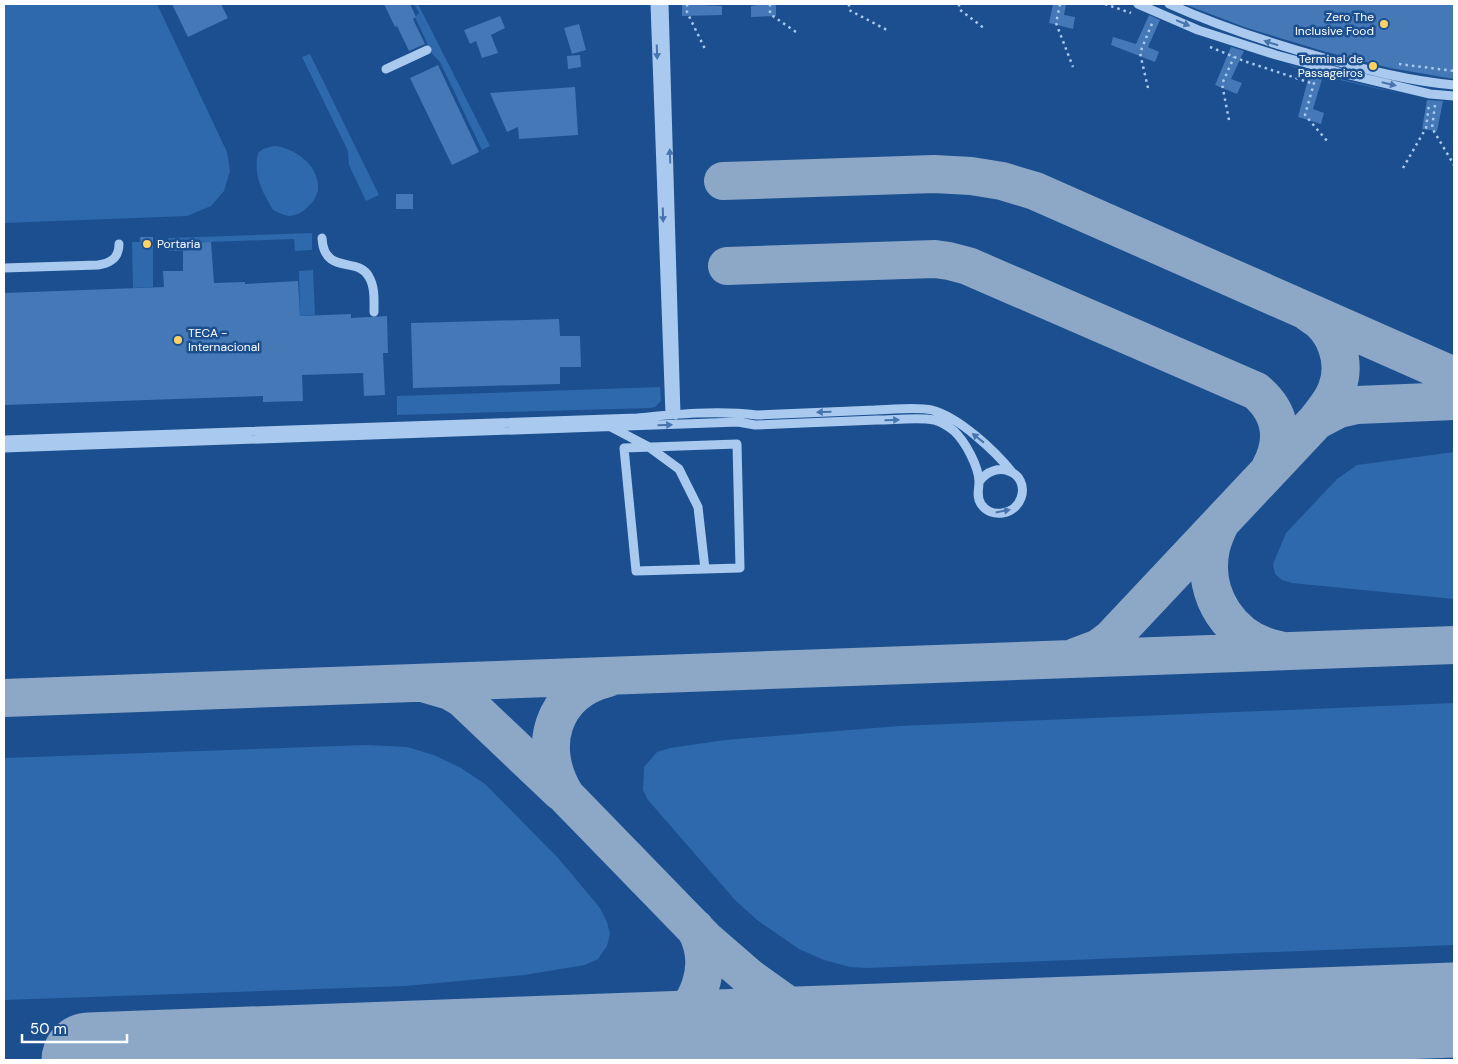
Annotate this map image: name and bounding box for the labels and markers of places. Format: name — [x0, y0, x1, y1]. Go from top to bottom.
place label: Zero The Inclusive Food — [1295, 9, 1374, 39]
marker: Zero The Inclusive Food — [1378, 18, 1390, 30]
place label: Terminal de Passageiros — [1298, 51, 1363, 81]
marker: Terminal de Passageiros — [1367, 60, 1379, 72]
place label: Portaria — [157, 236, 200, 252]
marker: Portaria — [141, 238, 153, 250]
place label: TECA - Internacional — [188, 325, 260, 355]
marker: TECA - Internacional — [172, 334, 184, 346]

